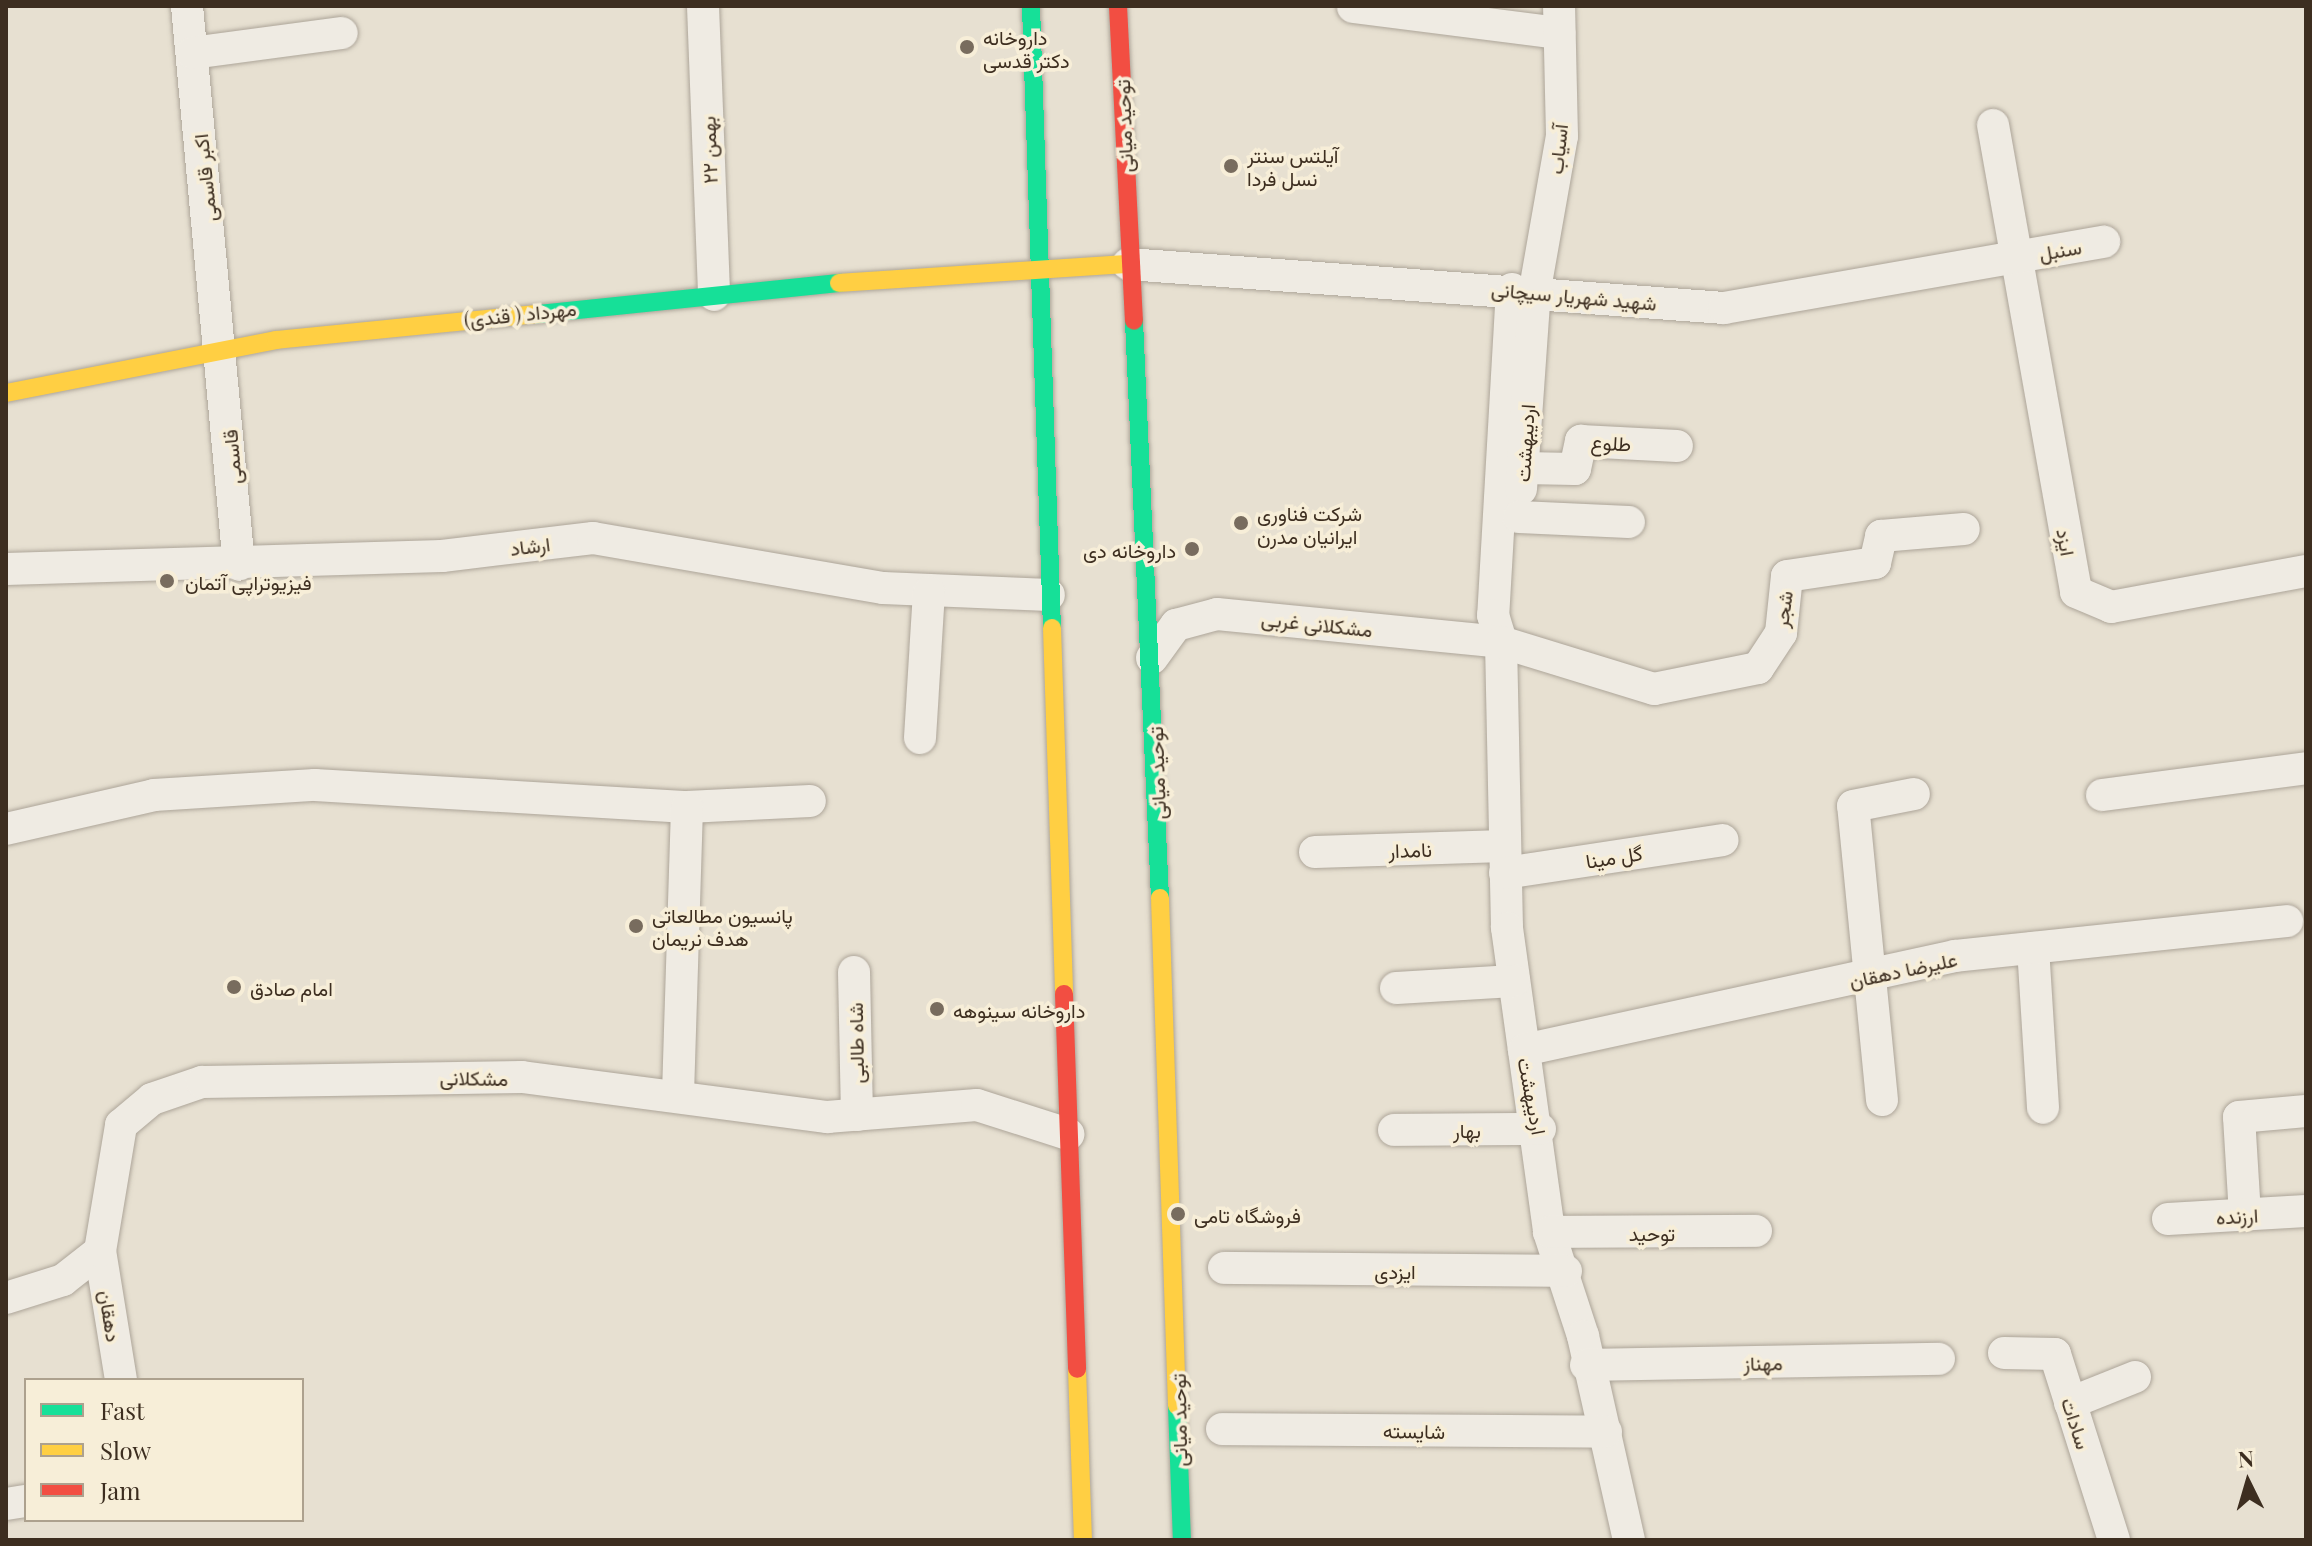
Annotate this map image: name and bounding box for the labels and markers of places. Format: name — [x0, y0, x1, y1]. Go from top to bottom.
place label: داروخانه دکتر قدسی — [983, 24, 1070, 71]
marker: داروخانه دکتر قدسی — [958, 38, 976, 56]
place label: آیلتس سنتر نسل فردا — [1247, 142, 1339, 189]
marker: آیلتس سنتر نسل فردا — [1222, 157, 1240, 175]
place label: شرکت فناوری ایرانیان مدرن — [1257, 500, 1362, 547]
marker: شرکت فناوری ایرانیان مدرن — [1232, 514, 1250, 532]
place label: داروخانه دی — [1083, 537, 1176, 561]
marker: داروخانه دی — [1183, 540, 1201, 558]
place label: فیزیوتراپی آتمان — [185, 569, 312, 593]
marker: فیزیوتراپی آتمان — [156, 570, 178, 592]
place label: پانسیون مطالعاتی هدف نریمان — [652, 902, 793, 949]
marker: پانسیون مطالعاتی هدف نریمان — [627, 917, 645, 935]
place label: امام صادق — [250, 975, 333, 999]
marker: امام صادق — [225, 978, 243, 996]
place label: داروخانه سینوهه — [953, 997, 1085, 1021]
marker: داروخانه سینوهه — [928, 1000, 946, 1018]
place label: فروشگاه تامی — [1194, 1202, 1301, 1226]
marker: فروشگاه تامی — [1169, 1205, 1187, 1223]

